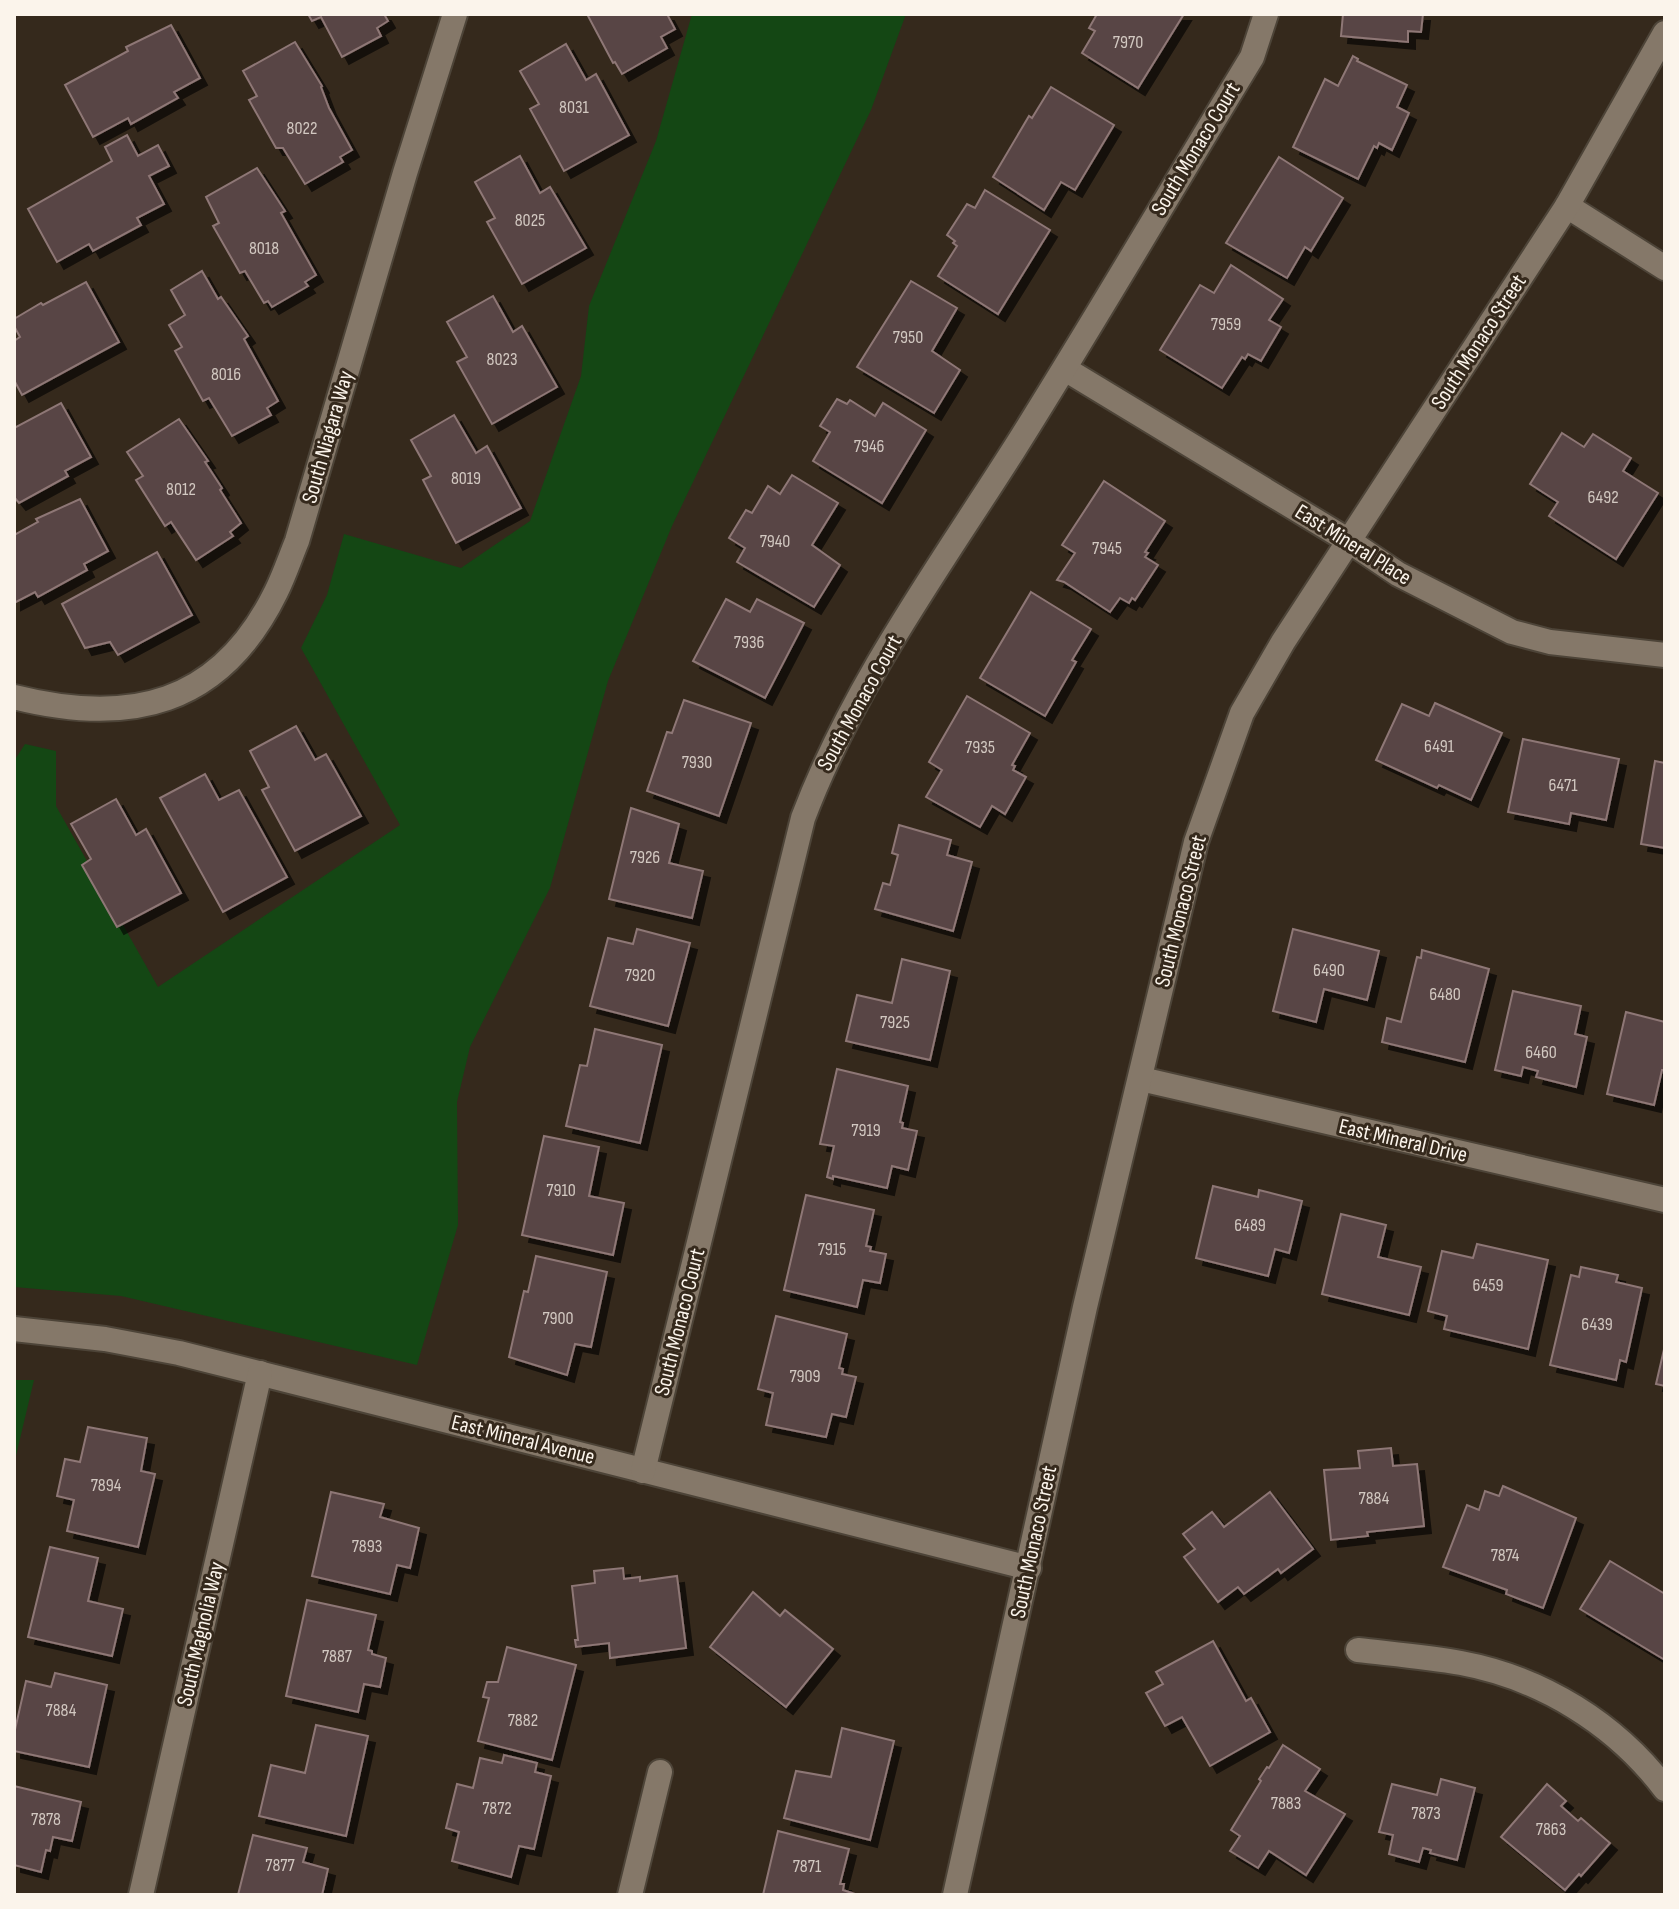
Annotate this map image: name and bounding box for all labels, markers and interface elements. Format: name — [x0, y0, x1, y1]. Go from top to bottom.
house number: 7970 — [1113, 32, 1143, 53]
street label: South Monaco Court — [1146, 77, 1247, 221]
house number: 8031 — [559, 97, 590, 118]
house number: 8022 — [287, 118, 317, 139]
house number: 8025 — [515, 210, 545, 231]
house number: 8018 — [249, 238, 279, 259]
street label: South Monaco Street — [1425, 269, 1533, 414]
house number: 7959 — [1211, 314, 1241, 335]
house number: 7950 — [893, 327, 923, 348]
house number: 8023 — [487, 349, 517, 370]
house number: 8016 — [211, 364, 241, 385]
street label: South Niagara Way — [296, 367, 360, 506]
house number: 7946 — [854, 436, 884, 457]
house number: 8019 — [451, 468, 481, 489]
house number: 8012 — [166, 479, 196, 500]
house number: 6492 — [1587, 487, 1619, 508]
street label: East Mineral Place — [1290, 499, 1416, 591]
house number: 7940 — [760, 531, 790, 552]
house number: 7945 — [1092, 538, 1122, 559]
street label: South Monaco Court — [812, 630, 909, 776]
house number: 7936 — [734, 632, 764, 653]
house number: 6491 — [1424, 736, 1455, 757]
house number: 7935 — [965, 737, 995, 758]
house number: 7930 — [682, 752, 712, 773]
house number: 6471 — [1548, 775, 1578, 796]
street label: South Monaco Street — [1149, 832, 1213, 990]
house number: 7926 — [630, 847, 660, 868]
house number: 6490 — [1313, 960, 1345, 981]
house number: 7920 — [625, 965, 655, 986]
house number: 6480 — [1429, 984, 1461, 1005]
house number: 7925 — [880, 1012, 910, 1033]
house number: 6460 — [1525, 1042, 1557, 1063]
street label: East Mineral Drive — [1336, 1113, 1470, 1169]
house number: 7919 — [851, 1120, 881, 1141]
house number: 7910 — [546, 1180, 576, 1201]
house number: 6489 — [1234, 1215, 1266, 1236]
house number: 7915 — [818, 1239, 846, 1260]
street label: South Monaco Court — [649, 1245, 711, 1398]
house number: 6459 — [1473, 1275, 1504, 1296]
house number: 7900 — [542, 1308, 574, 1329]
house number: 6439 — [1581, 1314, 1613, 1335]
house number: 7909 — [789, 1366, 821, 1387]
street label: East Mineral Avenue — [449, 1409, 597, 1471]
street label: South Monaco Street — [1005, 1463, 1063, 1621]
house number: 7894 — [91, 1475, 122, 1496]
house number: 7884 — [1359, 1488, 1390, 1509]
house number: 7893 — [352, 1536, 382, 1557]
house number: 7874 — [1491, 1545, 1520, 1566]
street label: South Magnolia Way — [171, 1559, 231, 1709]
house number: 7887 — [322, 1646, 353, 1667]
house number: 7884 — [46, 1700, 77, 1721]
house number: 7882 — [508, 1710, 538, 1731]
house number: 7883 — [1271, 1793, 1301, 1814]
house number: 7872 — [482, 1798, 512, 1819]
house number: 7873 — [1411, 1803, 1441, 1824]
house number: 7878 — [31, 1809, 61, 1830]
house number: 7863 — [1536, 1819, 1566, 1840]
house number: 7877 — [265, 1855, 295, 1876]
house number: 7871 — [793, 1856, 822, 1877]

